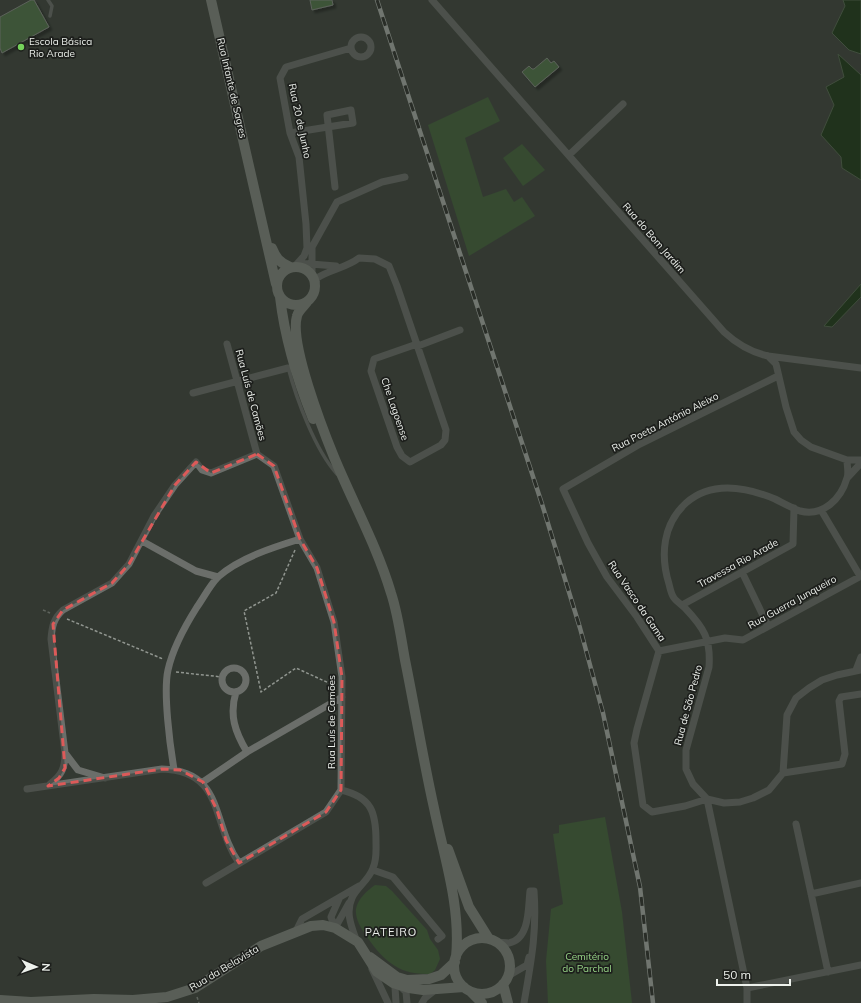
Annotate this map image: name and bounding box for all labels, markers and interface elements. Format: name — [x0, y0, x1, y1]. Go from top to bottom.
place label: Escola Básica Rio Arade — [29, 35, 92, 60]
street label: Rua Infante de Sagres — [214, 36, 250, 140]
marker: Escola Básica Rio Arade — [16, 42, 26, 52]
street label: Rua 20 de Junho — [286, 82, 314, 160]
street label: Rua do Bom Jardim — [620, 200, 688, 276]
street label: Rua Luís de Camões — [233, 348, 269, 442]
street label: Che Lagoense — [378, 376, 412, 442]
street label: Rua Poeta António Aleixo — [609, 389, 721, 455]
street label: Travessa Rio Arade — [695, 535, 781, 591]
street label: Rua Vasco da Gama — [605, 558, 669, 644]
street label: Rua Guerra Junqueiro — [745, 572, 839, 632]
street label: Rua de São Pedro — [671, 663, 705, 747]
street label: Rua Luís de Camões — [325, 675, 338, 769]
district label: PATEIRO — [365, 925, 417, 939]
street label: Rua da Belavista — [187, 942, 261, 994]
north arrow — [16, 947, 56, 987]
park label: Cemitério do Parchal — [562, 950, 612, 975]
scale bar — [717, 961, 790, 987]
text: N — [39, 963, 53, 972]
text: 50 m — [723, 967, 751, 982]

